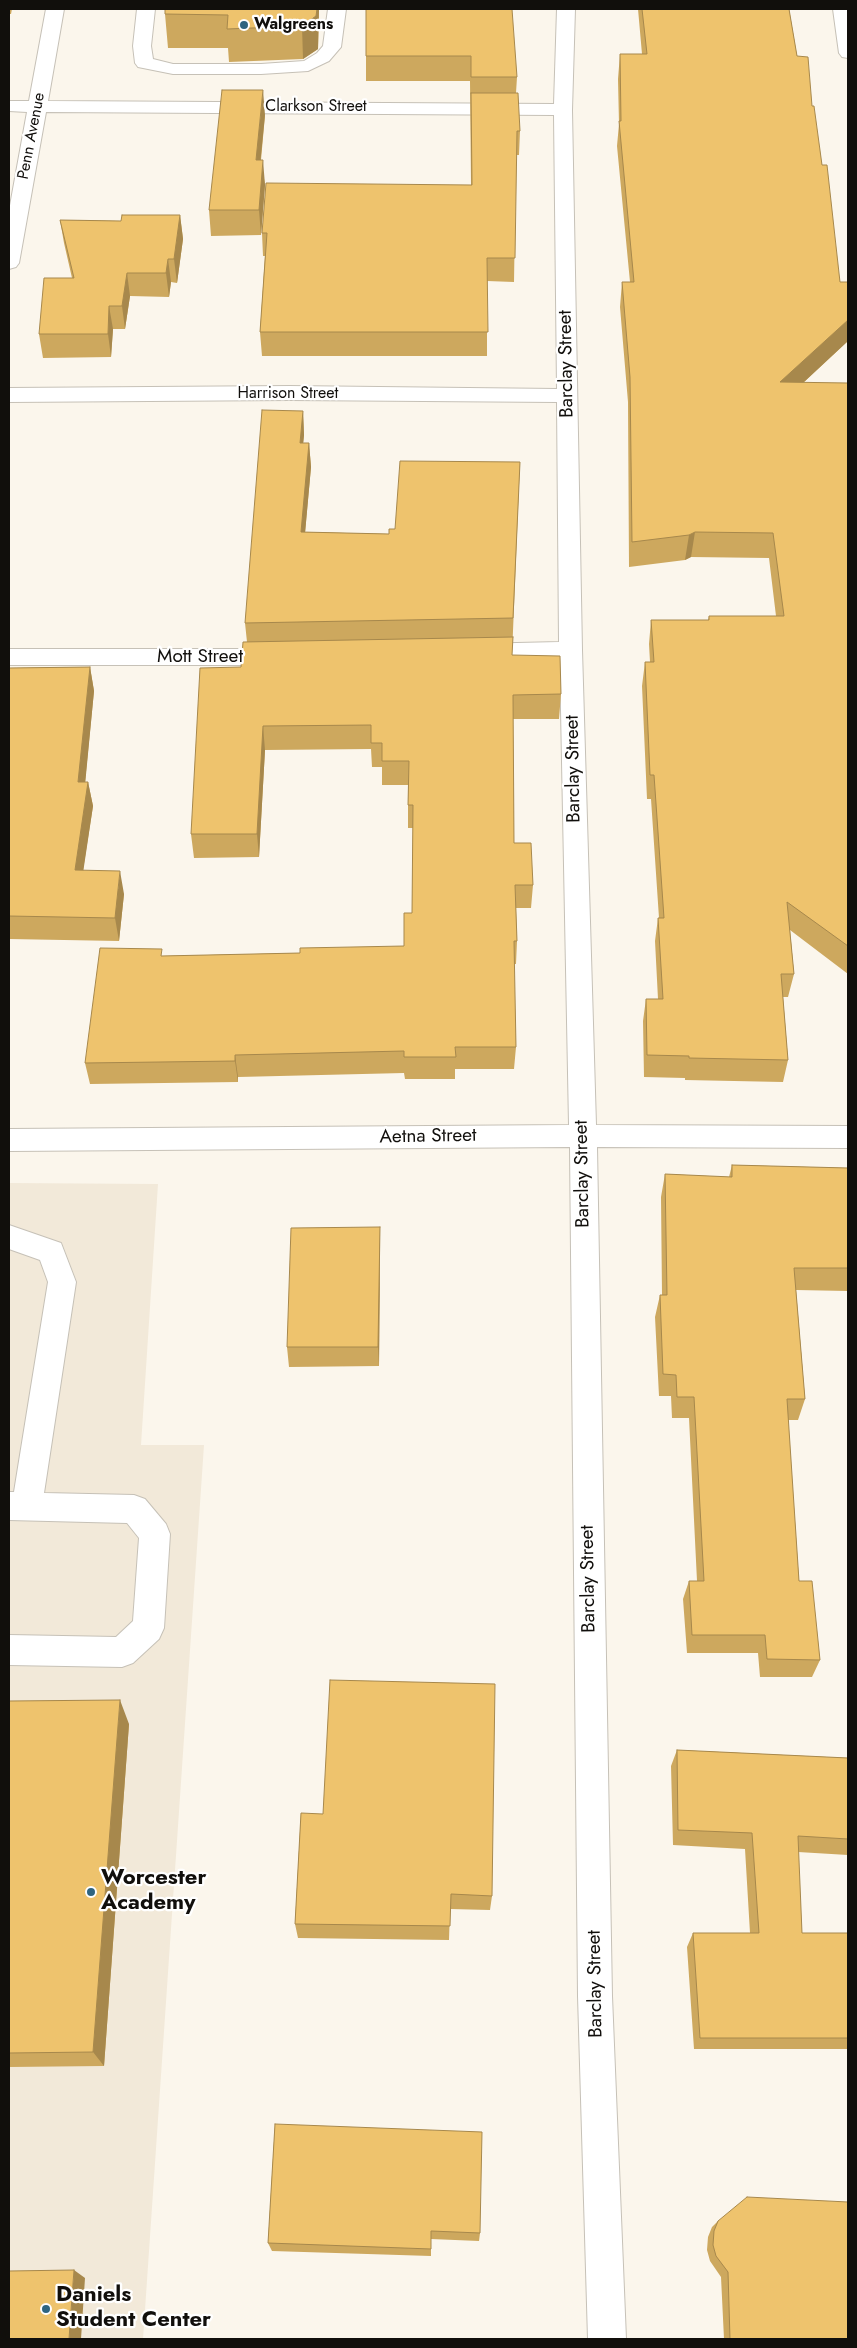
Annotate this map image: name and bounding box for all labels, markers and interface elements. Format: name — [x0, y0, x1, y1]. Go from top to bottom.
place label: Walgreens — [254, 15, 333, 35]
marker: Walgreens — [238, 19, 250, 31]
street label: Penn Avenue — [14, 91, 50, 181]
street label: Clarkson Street — [265, 97, 367, 117]
street label: Barclay Street — [555, 310, 579, 418]
street label: Harrison Street — [238, 384, 338, 404]
street label: Mott Street — [157, 646, 243, 668]
street label: Barclay Street — [562, 715, 586, 823]
street label: Barclay Street — [571, 1120, 595, 1228]
street label: Aetna Street — [379, 1125, 477, 1149]
street label: Barclay Street — [577, 1525, 601, 1633]
place label: Worcester Academy — [101, 1866, 207, 1918]
marker: Worcester Academy — [85, 1886, 97, 1898]
street label: Barclay Street — [584, 1930, 608, 2038]
place label: Daniels Student Center — [56, 2283, 211, 2334]
marker: Daniels Student Center — [40, 2303, 52, 2315]

